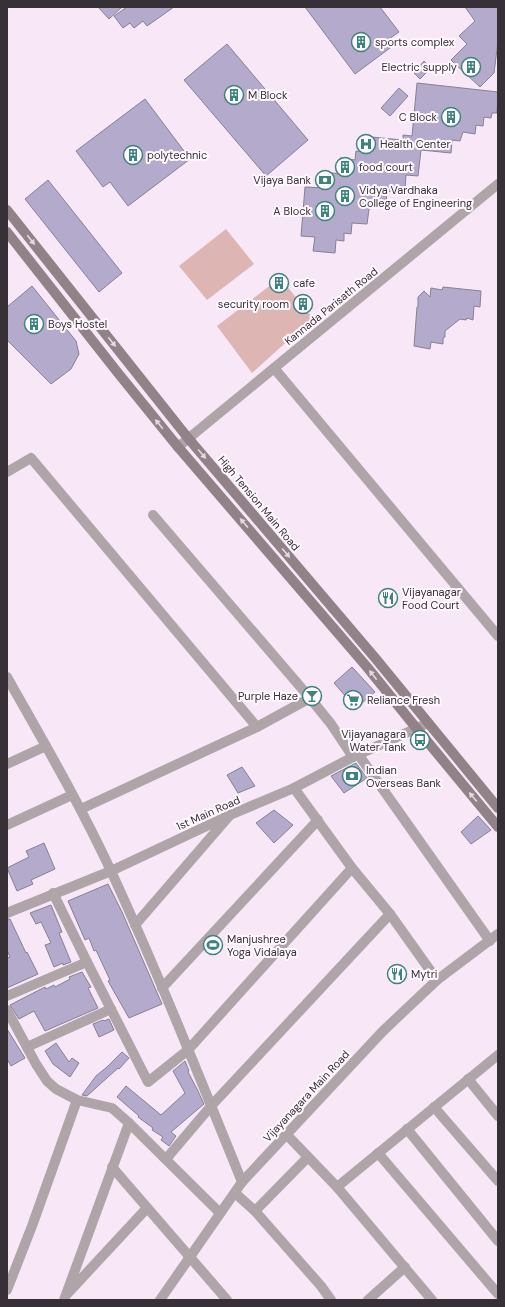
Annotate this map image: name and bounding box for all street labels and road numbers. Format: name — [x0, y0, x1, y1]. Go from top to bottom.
street label: Kannada Parisath Road — [282, 264, 381, 348]
street label: High Tension Main Road — [215, 453, 303, 554]
street label: 1st Main Road — [174, 793, 242, 833]
street label: Vijayanagara Main Road — [260, 1047, 352, 1145]

